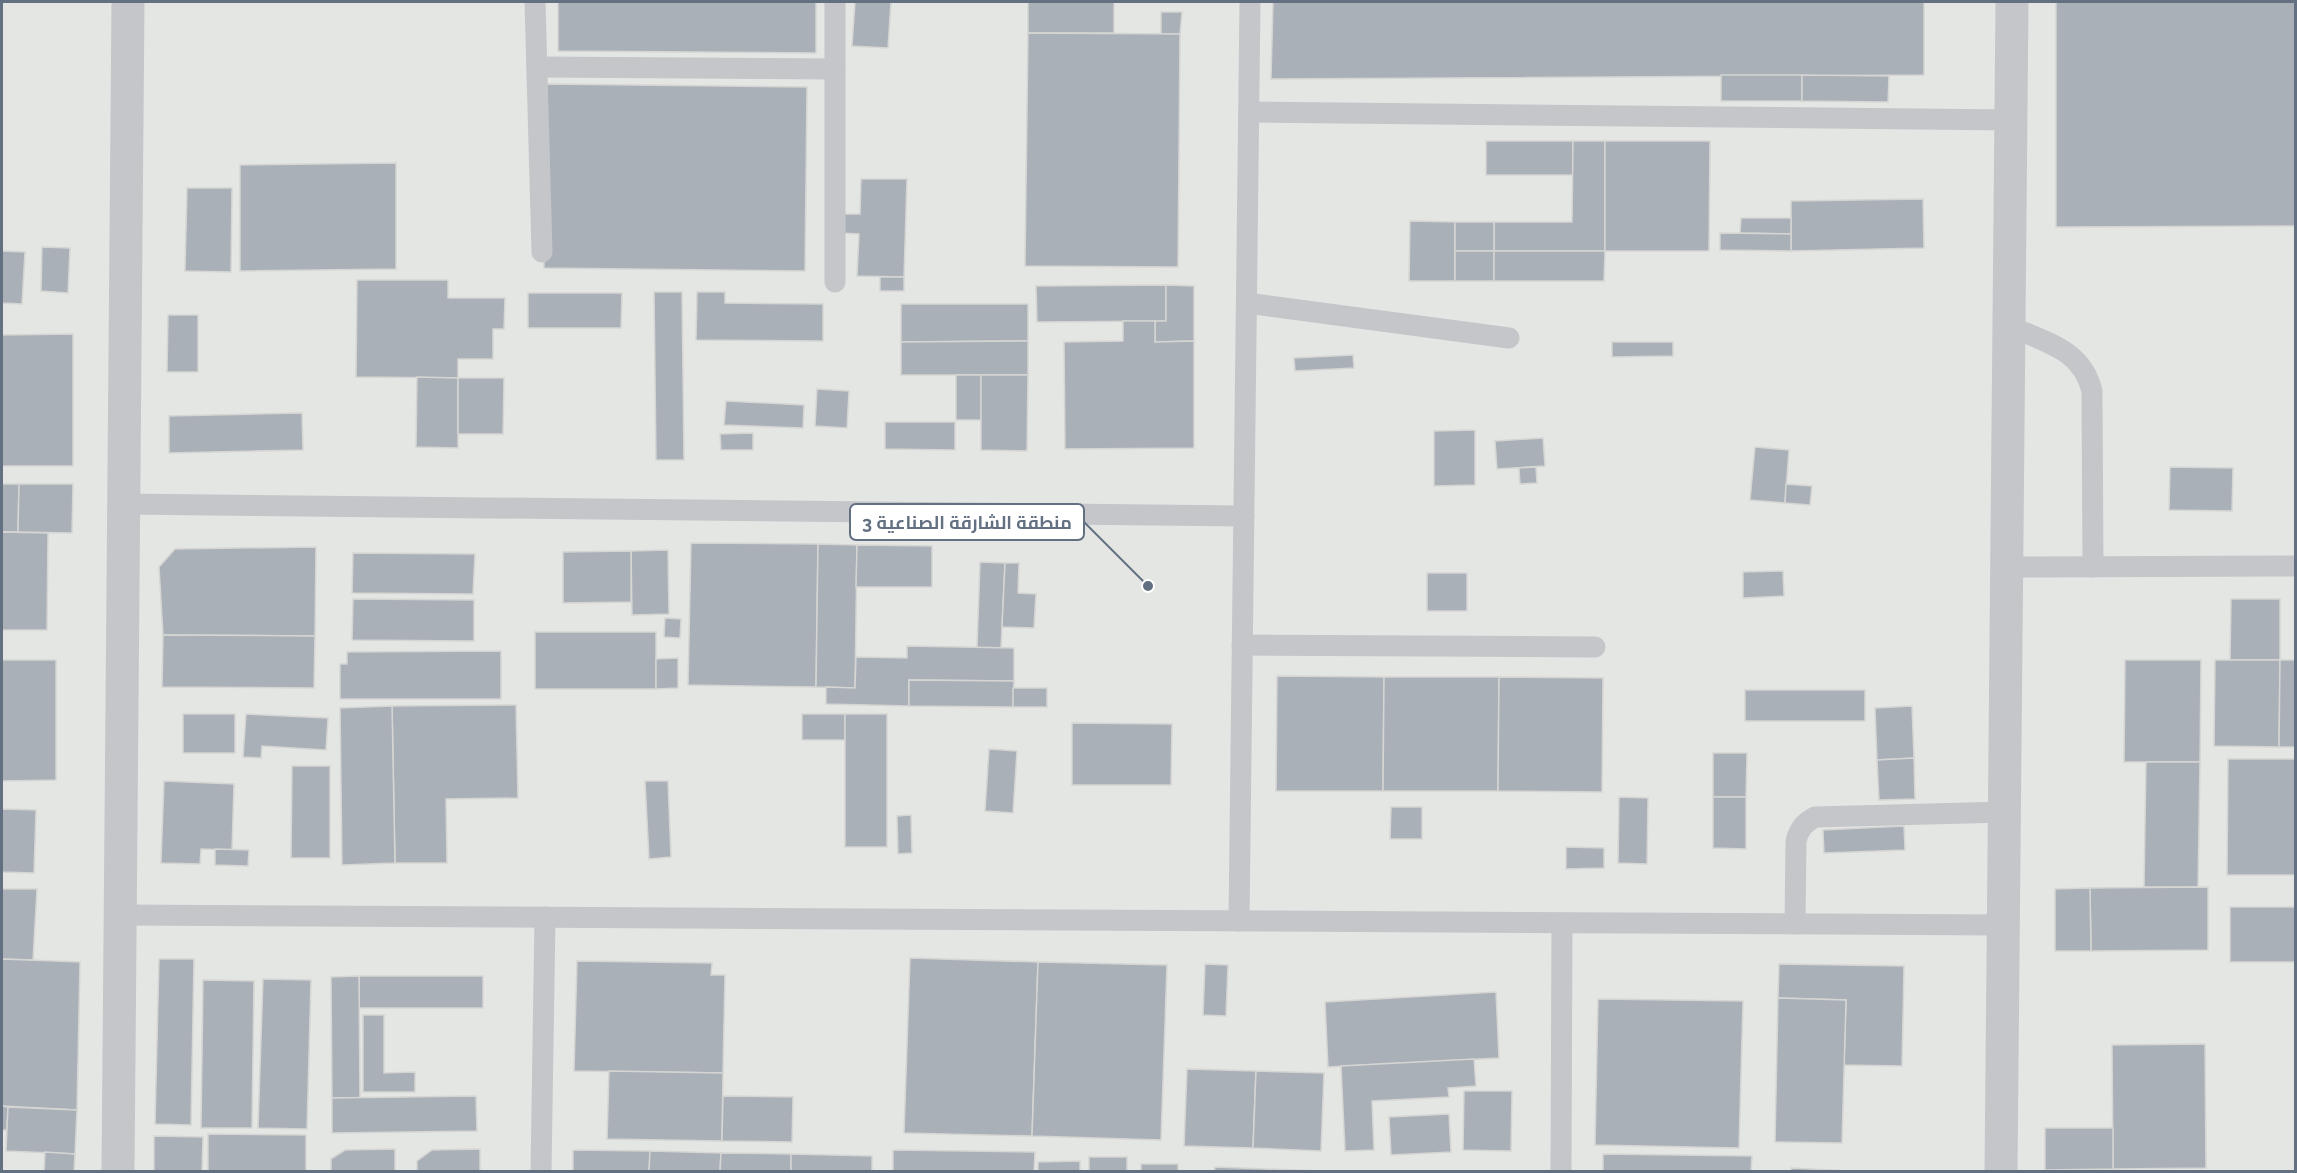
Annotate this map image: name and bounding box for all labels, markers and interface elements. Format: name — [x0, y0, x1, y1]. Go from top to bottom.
callout: منطقة الشارقة الصناعية 3 — [850, 504, 1084, 540]
text: منطقة الشارقة الصناعية 3 — [862, 512, 1072, 533]

